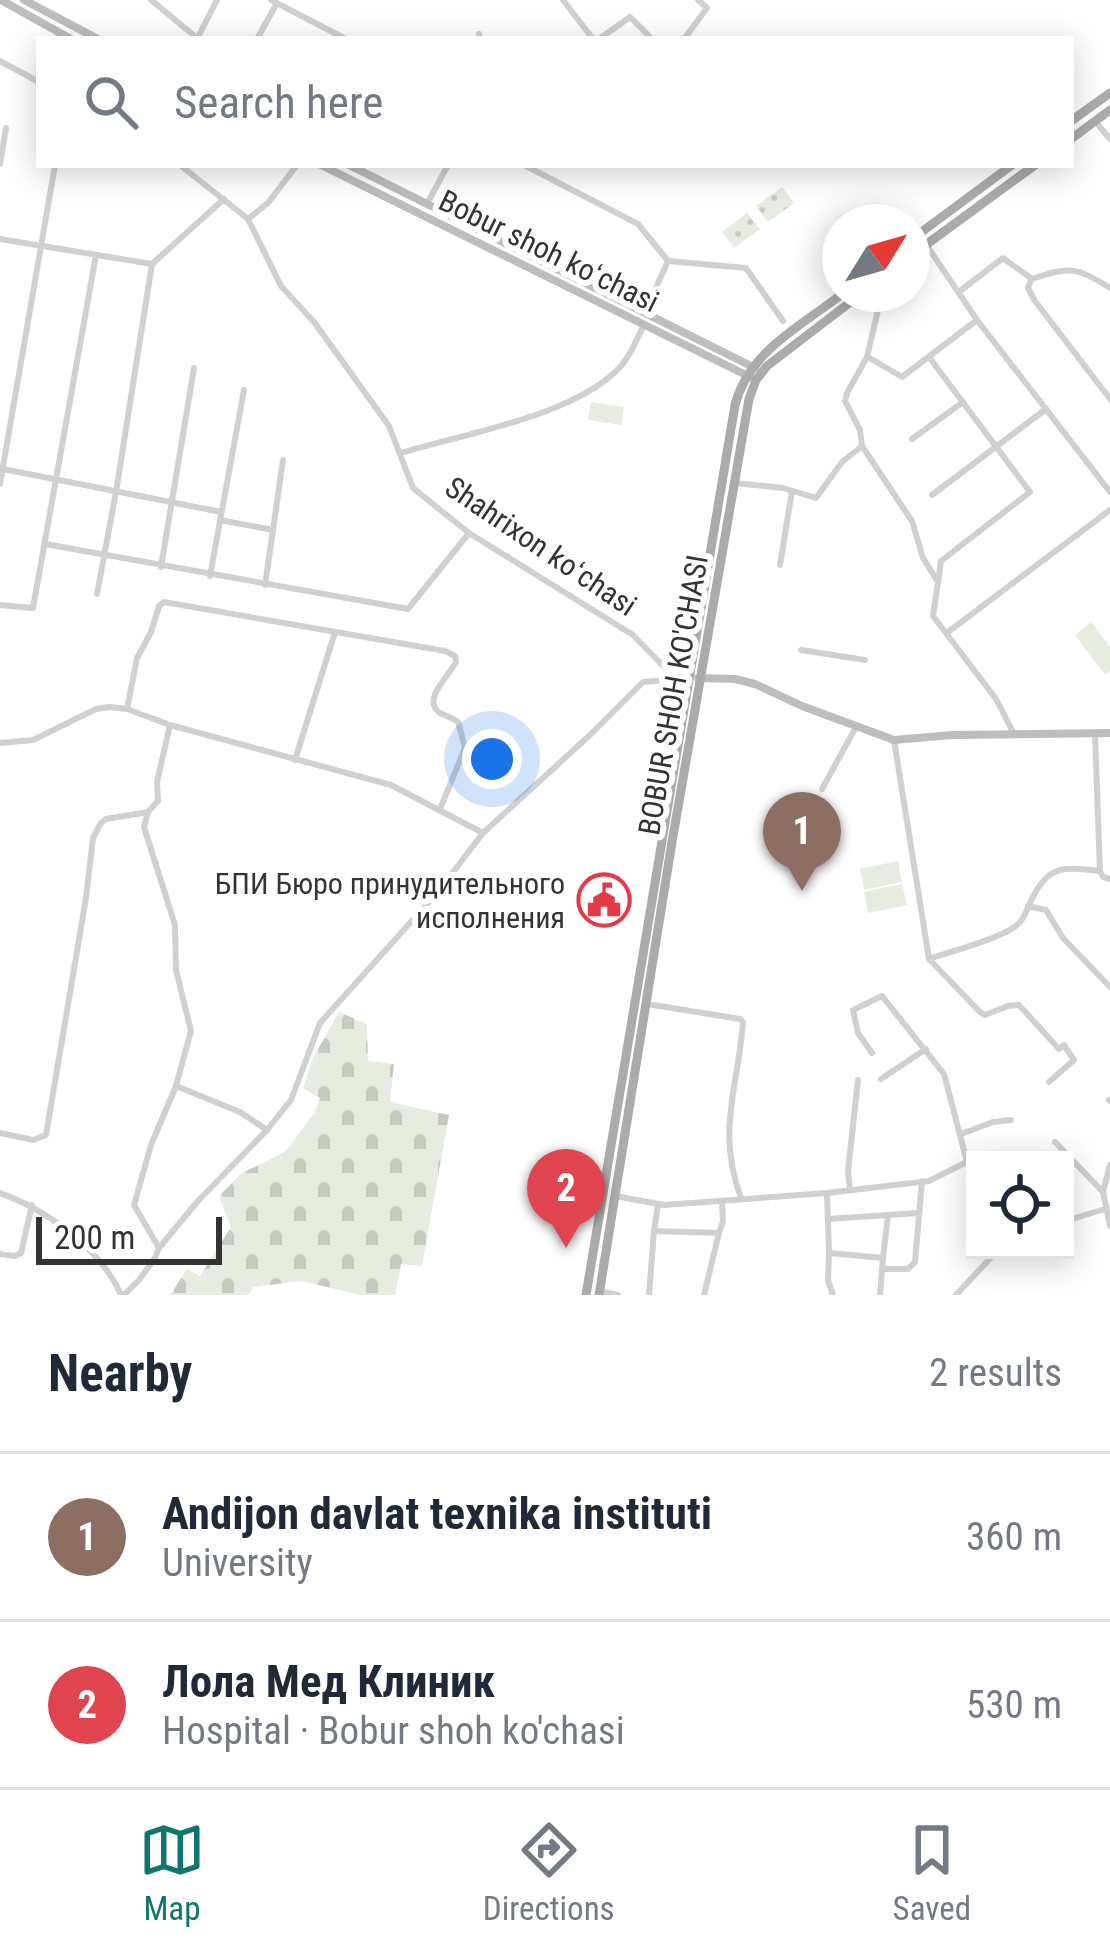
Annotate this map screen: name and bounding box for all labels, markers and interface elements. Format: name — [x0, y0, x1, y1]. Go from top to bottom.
search box — [36, 36, 1074, 168]
icon: search — [78, 69, 144, 135]
text: Search here — [174, 76, 383, 129]
street label: Bobur shoh koʻchasi — [434, 183, 664, 319]
north arrow — [822, 204, 930, 312]
street label: Shahrixon koʻchasi — [439, 469, 643, 623]
street label: BOBUR SHOH KO'CHASI — [631, 552, 715, 838]
your location — [462, 729, 522, 789]
pin: 1 — [763, 792, 841, 891]
place label: БПИ Бюро принудительного исполнения — [215, 866, 565, 935]
public building icon: БПИ Бюро принудительного исполнения — [576, 872, 632, 928]
pin: 2 — [527, 1149, 605, 1248]
map controls — [966, 1151, 1074, 1259]
button: locate — [966, 1151, 1074, 1259]
scale bar — [36, 1211, 222, 1264]
text: 200 m — [54, 1218, 135, 1257]
text: Nearby — [48, 1344, 192, 1403]
text: 2 results — [929, 1350, 1062, 1396]
text: Andijon davlat texnika instituti — [162, 1487, 712, 1540]
text: 1 — [77, 1514, 97, 1560]
text: 360 m — [966, 1514, 1062, 1560]
text: University — [162, 1540, 313, 1586]
text: Лола Мед Клиник — [162, 1655, 495, 1708]
text: 2 — [77, 1682, 97, 1728]
text: 530 m — [966, 1682, 1062, 1728]
text: Hospital · Bobur shoh ko'chasi — [162, 1708, 625, 1754]
tab: Map — [139, 1817, 205, 1928]
tab: Directions — [483, 1817, 615, 1928]
tab: Saved — [893, 1817, 971, 1928]

